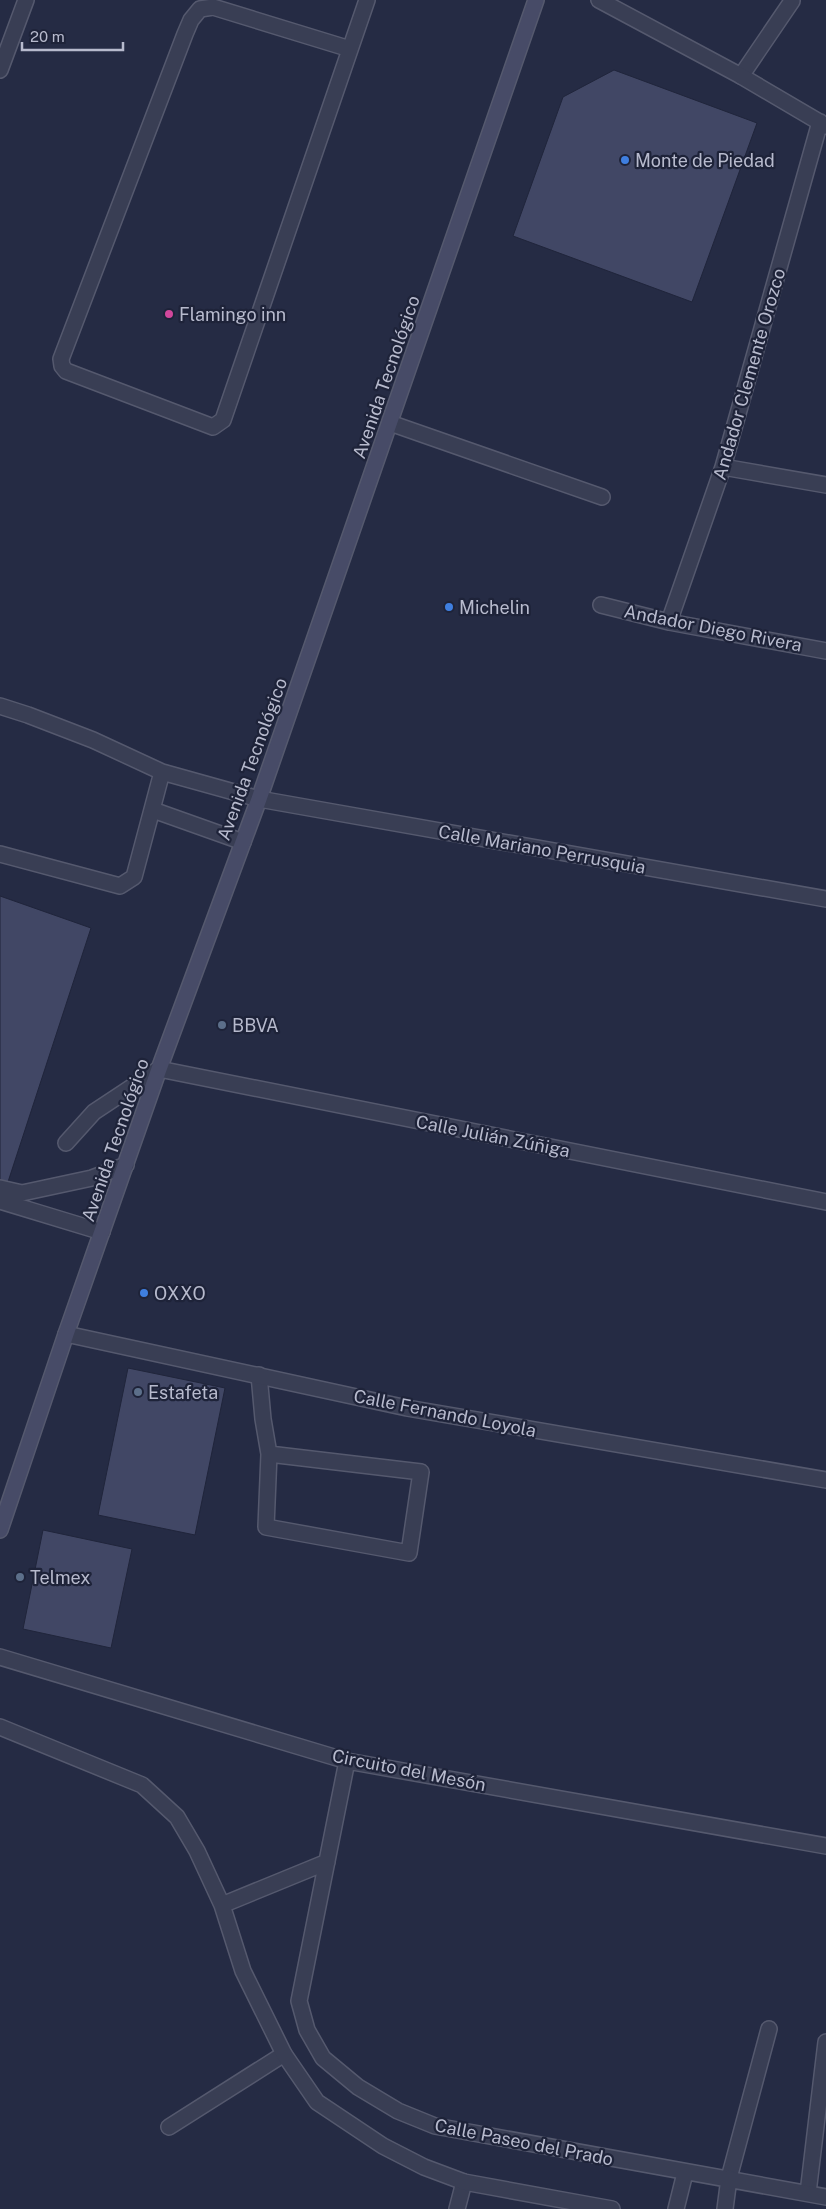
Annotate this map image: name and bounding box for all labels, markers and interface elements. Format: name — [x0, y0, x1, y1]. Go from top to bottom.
scale bar — [22, 20, 124, 52]
text: 20 m — [30, 28, 65, 45]
place label: Monte de Piedad — [635, 150, 775, 171]
marker: Monte de Piedad — [619, 154, 631, 166]
street label: Andador Clemente Orozco — [709, 266, 789, 482]
street label: Avenida Tecnológico — [348, 293, 424, 461]
place label: Flamingo inn — [179, 304, 286, 325]
marker: Flamingo inn — [163, 308, 175, 320]
place label: Michelin — [459, 597, 530, 618]
street label: Andador Diego Rivera — [622, 600, 804, 656]
marker: Michelin — [443, 601, 455, 613]
street label: Avenida Tecnológico — [213, 675, 291, 843]
street label: Calle Mariano Perrusquia — [437, 820, 647, 878]
place label: BBVA — [232, 1015, 279, 1036]
marker: BBVA — [216, 1019, 228, 1031]
street label: Avenida Tecnológico — [77, 1056, 153, 1224]
street label: Calle Julián Zúñiga — [414, 1111, 572, 1161]
place label: OXXO — [154, 1283, 206, 1304]
marker: OXXO — [138, 1287, 150, 1299]
place label: Estafeta — [148, 1382, 218, 1403]
street label: Calle Fernando Loyola — [352, 1385, 538, 1441]
marker: Estafeta — [132, 1386, 144, 1398]
place label: Telmex — [30, 1567, 90, 1588]
marker: Telmex — [14, 1571, 26, 1583]
street label: Circuito del Mesón — [330, 1745, 488, 1795]
street label: Calle Paseo del Prado — [433, 2114, 615, 2170]

